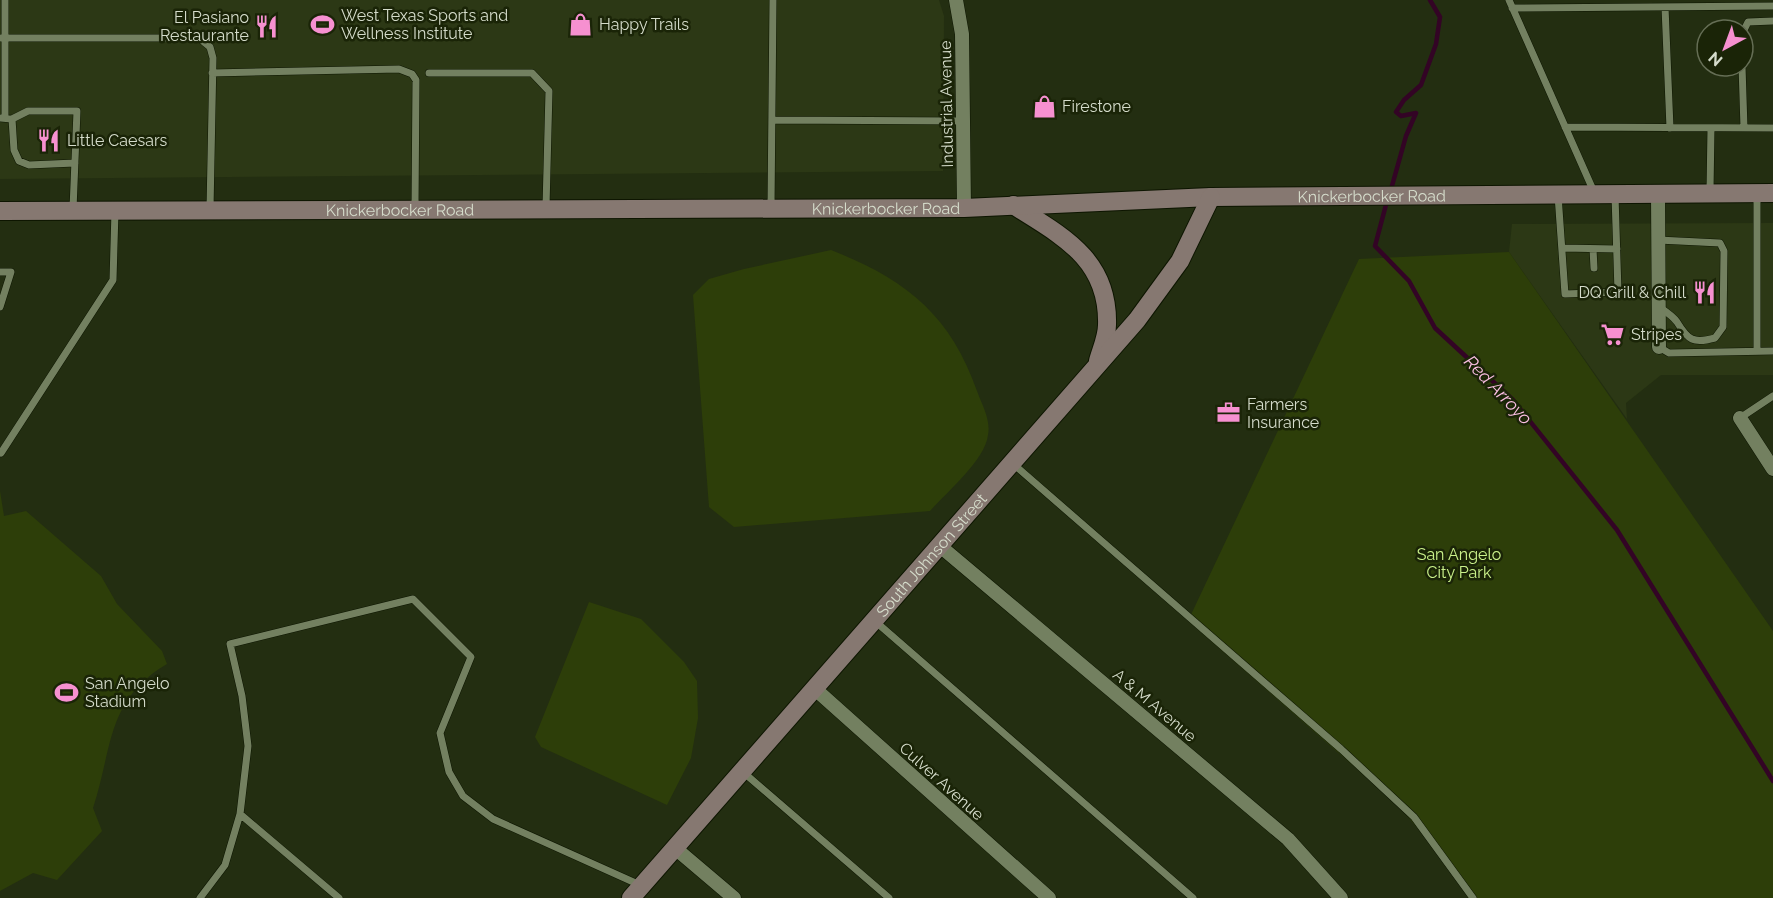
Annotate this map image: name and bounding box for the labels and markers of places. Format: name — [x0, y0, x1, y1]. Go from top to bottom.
place label: West Texas Sports and Wellness Institute — [341, 6, 508, 43]
place label: El Pasiano Restaurante — [160, 8, 249, 45]
sports icon: West Texas Sports and Wellness Institute — [310, 11, 336, 37]
shop icon: Happy Trails — [568, 11, 594, 37]
restaurant icon: El Pasiano Restaurante — [254, 13, 280, 39]
place label: Happy Trails — [599, 15, 689, 34]
shop icon: Firestone — [1031, 93, 1057, 119]
place label: Firestone — [1062, 97, 1131, 116]
restaurant icon: Little Caesars — [36, 127, 62, 153]
place label: Little Caesars — [67, 131, 168, 150]
restaurant icon: DQ Grill & Chill — [1691, 279, 1717, 305]
place label: DQ Grill & Chill — [1578, 283, 1687, 302]
supermarket icon: Stripes — [1600, 321, 1626, 347]
place label: Stripes — [1631, 325, 1682, 344]
place label: Farmers Insurance — [1247, 395, 1319, 432]
office icon: Farmers Insurance — [1216, 400, 1242, 426]
place label: San Angelo Stadium — [85, 674, 170, 711]
sports icon: San Angelo Stadium — [54, 679, 80, 705]

